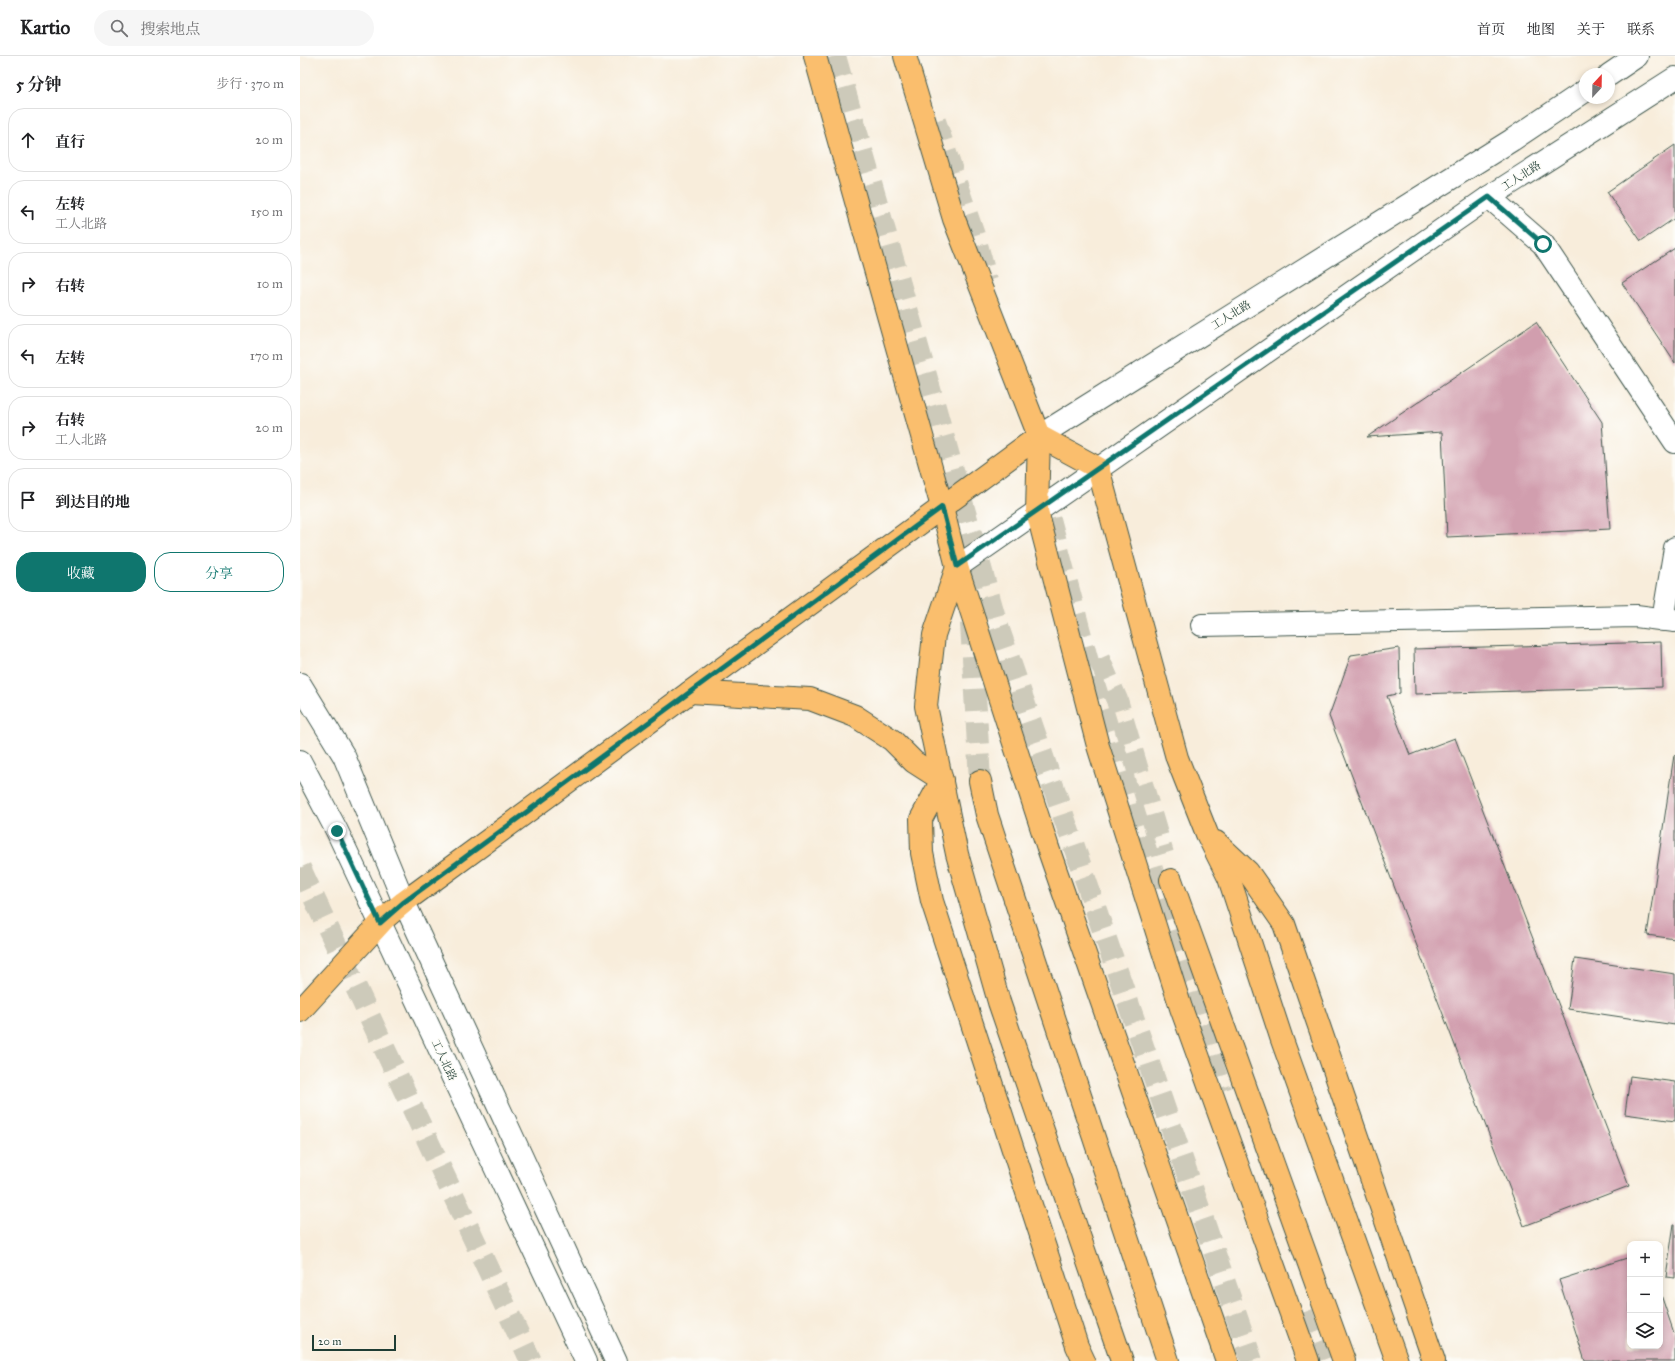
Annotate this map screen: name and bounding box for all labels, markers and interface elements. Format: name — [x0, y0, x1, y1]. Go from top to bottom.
search box — [94, 10, 374, 46]
text: Kartio — [20, 16, 70, 39]
icon: search — [108, 17, 130, 39]
text: 搜索地点 — [140, 20, 200, 38]
text: 首页 — [1477, 21, 1505, 38]
text: 地图 — [1527, 21, 1555, 38]
text: 关于 — [1577, 21, 1605, 38]
text: 联系 — [1627, 21, 1655, 38]
north arrow — [1579, 68, 1615, 104]
text: 5 分钟 — [16, 74, 62, 95]
text: 步行 · 370 m — [216, 76, 284, 92]
icon: ahead — [17, 129, 39, 151]
text: 20 m — [255, 132, 283, 148]
text: 直行 — [55, 133, 85, 151]
street label: 工人北路 — [1499, 159, 1543, 193]
text: 左转 — [55, 195, 85, 213]
icon: left — [17, 201, 39, 223]
text: 150 m — [251, 204, 283, 220]
text: 工人北路 — [55, 216, 107, 232]
route start — [1534, 235, 1552, 253]
icon: right — [17, 273, 39, 295]
text: 10 m — [257, 276, 283, 292]
text: 右转 — [55, 277, 85, 295]
street label: 工人北路 — [1209, 298, 1253, 332]
icon: left — [17, 345, 39, 367]
text: 170 m — [250, 348, 283, 364]
text: 左转 — [55, 349, 85, 367]
text: 右转 — [55, 411, 85, 429]
icon: right — [17, 417, 39, 439]
text: 20 m — [255, 420, 283, 436]
text: 工人北路 — [55, 432, 107, 448]
icon: arrive — [17, 489, 39, 511]
text: 到达目的地 — [55, 493, 130, 511]
button: 收藏 — [16, 552, 146, 592]
button: 分享 — [154, 552, 284, 592]
route end — [328, 822, 346, 840]
street label: 工人北路 — [429, 1037, 459, 1083]
map controls — [1627, 1241, 1663, 1349]
button: + — [1627, 1241, 1663, 1277]
button: − — [1627, 1277, 1663, 1313]
button: layers — [1627, 1313, 1663, 1349]
scale bar — [312, 1333, 396, 1352]
text: 20 m — [318, 1335, 341, 1348]

